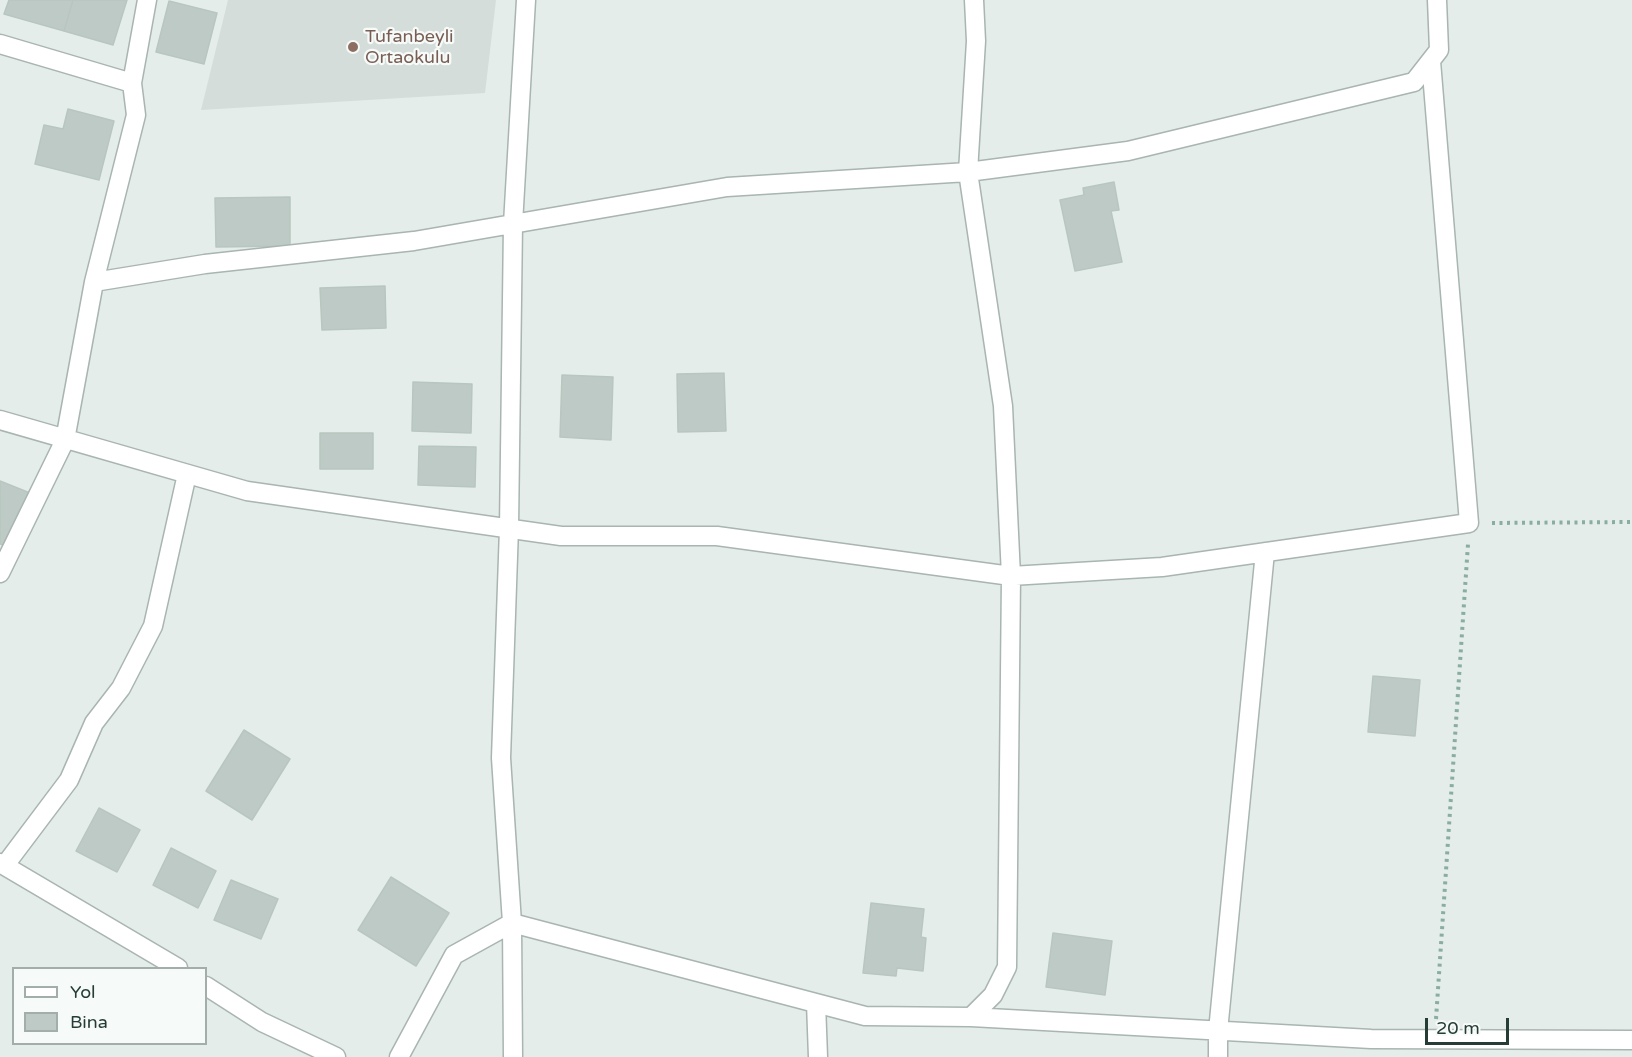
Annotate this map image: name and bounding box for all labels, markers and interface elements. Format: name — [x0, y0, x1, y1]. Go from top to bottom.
place label: Tufanbeyli Ortaokulu — [365, 26, 454, 68]
marker: Tufanbeyli Ortaokulu — [346, 40, 360, 54]
legend — [12, 967, 207, 1045]
text: Yol — [70, 981, 96, 1003]
scale bar — [1428, 1006, 1512, 1044]
text: Bina — [70, 1011, 108, 1033]
text: 20 m — [1436, 1017, 1480, 1039]

